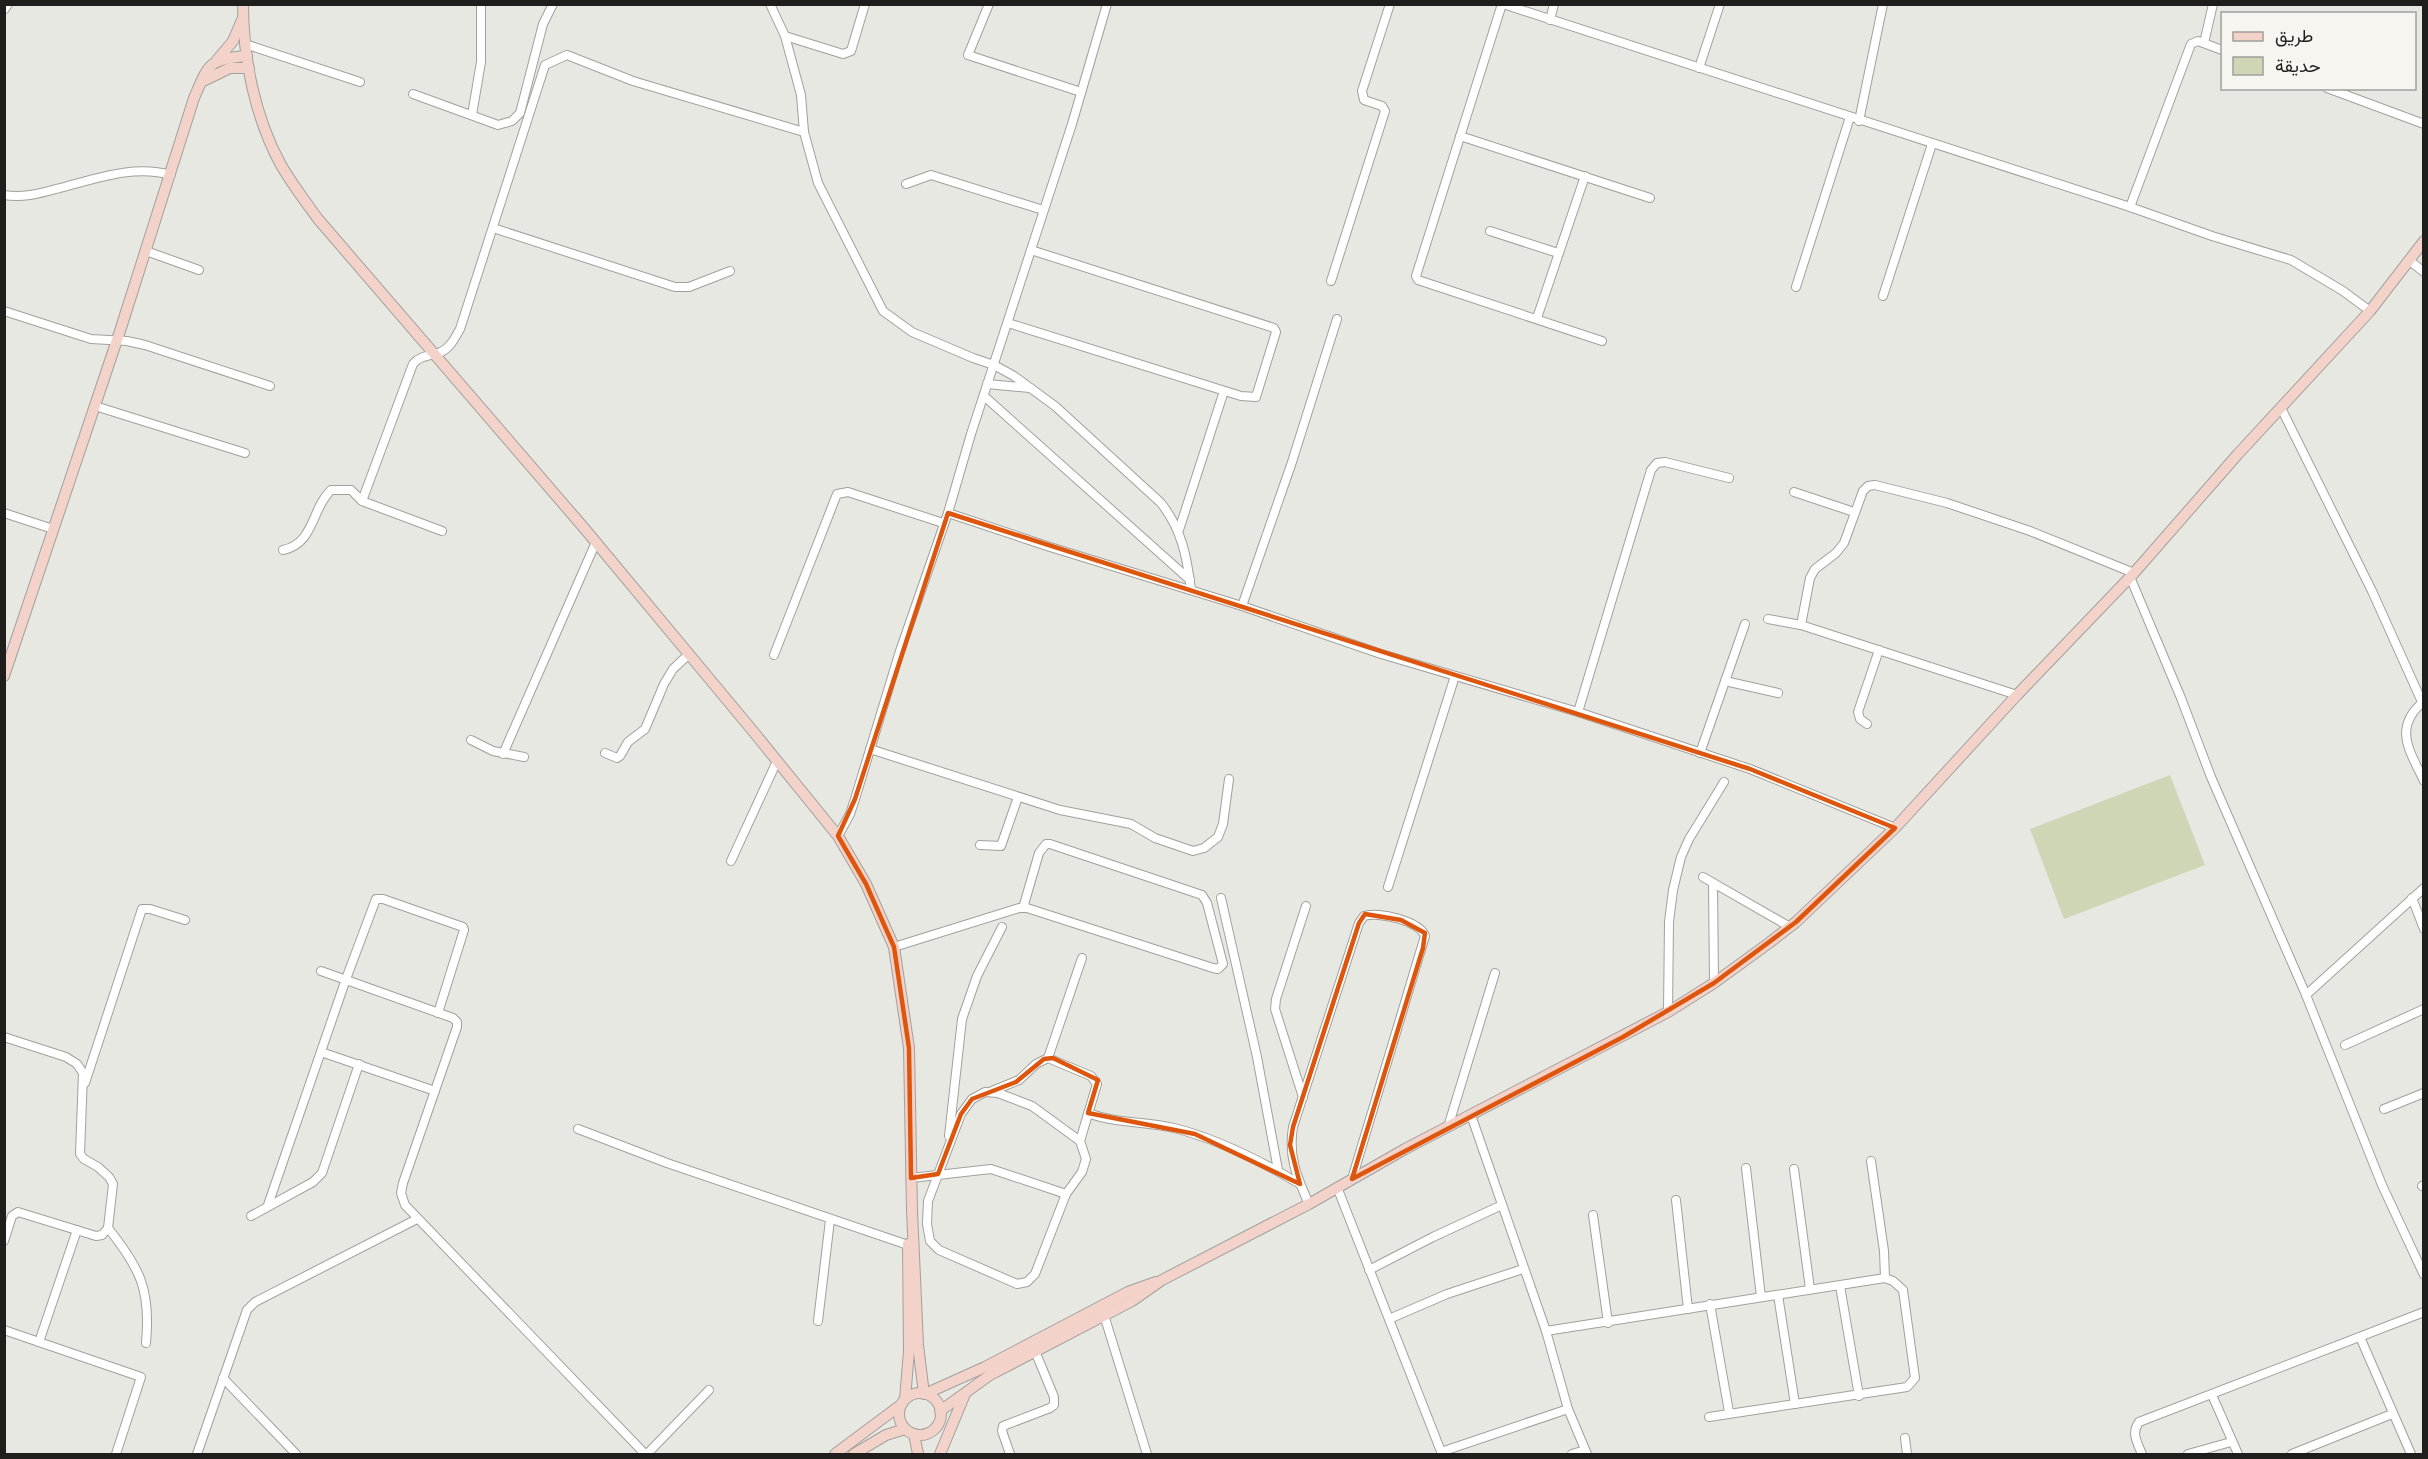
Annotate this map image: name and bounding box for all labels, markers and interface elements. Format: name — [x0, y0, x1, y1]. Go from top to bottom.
legend — [2221, 12, 2416, 90]
text: طريق — [2275, 24, 2313, 47]
text: حديقة — [2275, 54, 2321, 76]

